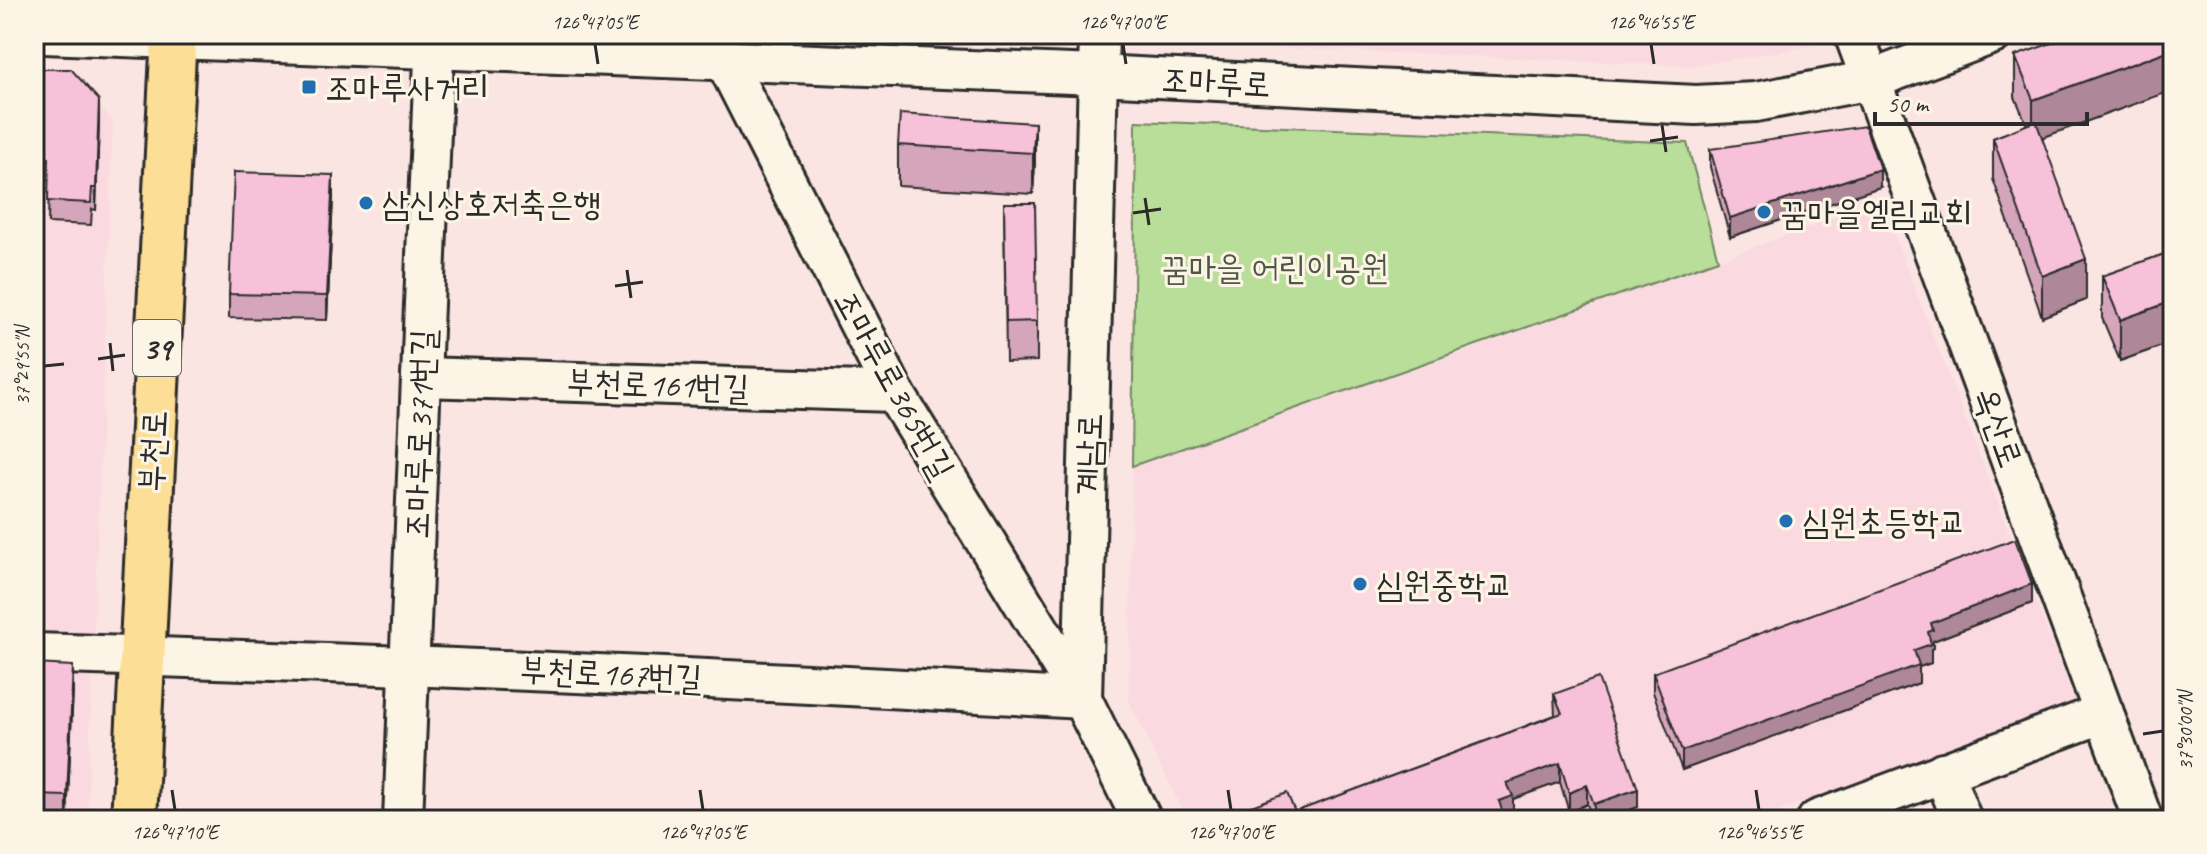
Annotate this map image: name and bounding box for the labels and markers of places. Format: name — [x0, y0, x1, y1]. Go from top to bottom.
place label: 조마루사거리 — [325, 66, 489, 109]
marker: 조마루사거리 — [300, 78, 318, 96]
place label: 삼신상호저축은행 — [382, 182, 601, 225]
place label: 꿈마을엘림교회 — [1780, 191, 1972, 234]
marker: 삼신상호저축은행 — [357, 194, 375, 212]
marker: 꿈마을엘림교회 — [1755, 203, 1773, 221]
place label: 심원초등학교 — [1802, 500, 1966, 543]
marker: 심원초등학교 — [1777, 512, 1795, 530]
place label: 심원중학교 — [1376, 563, 1513, 606]
marker: 심원중학교 — [1351, 575, 1369, 593]

